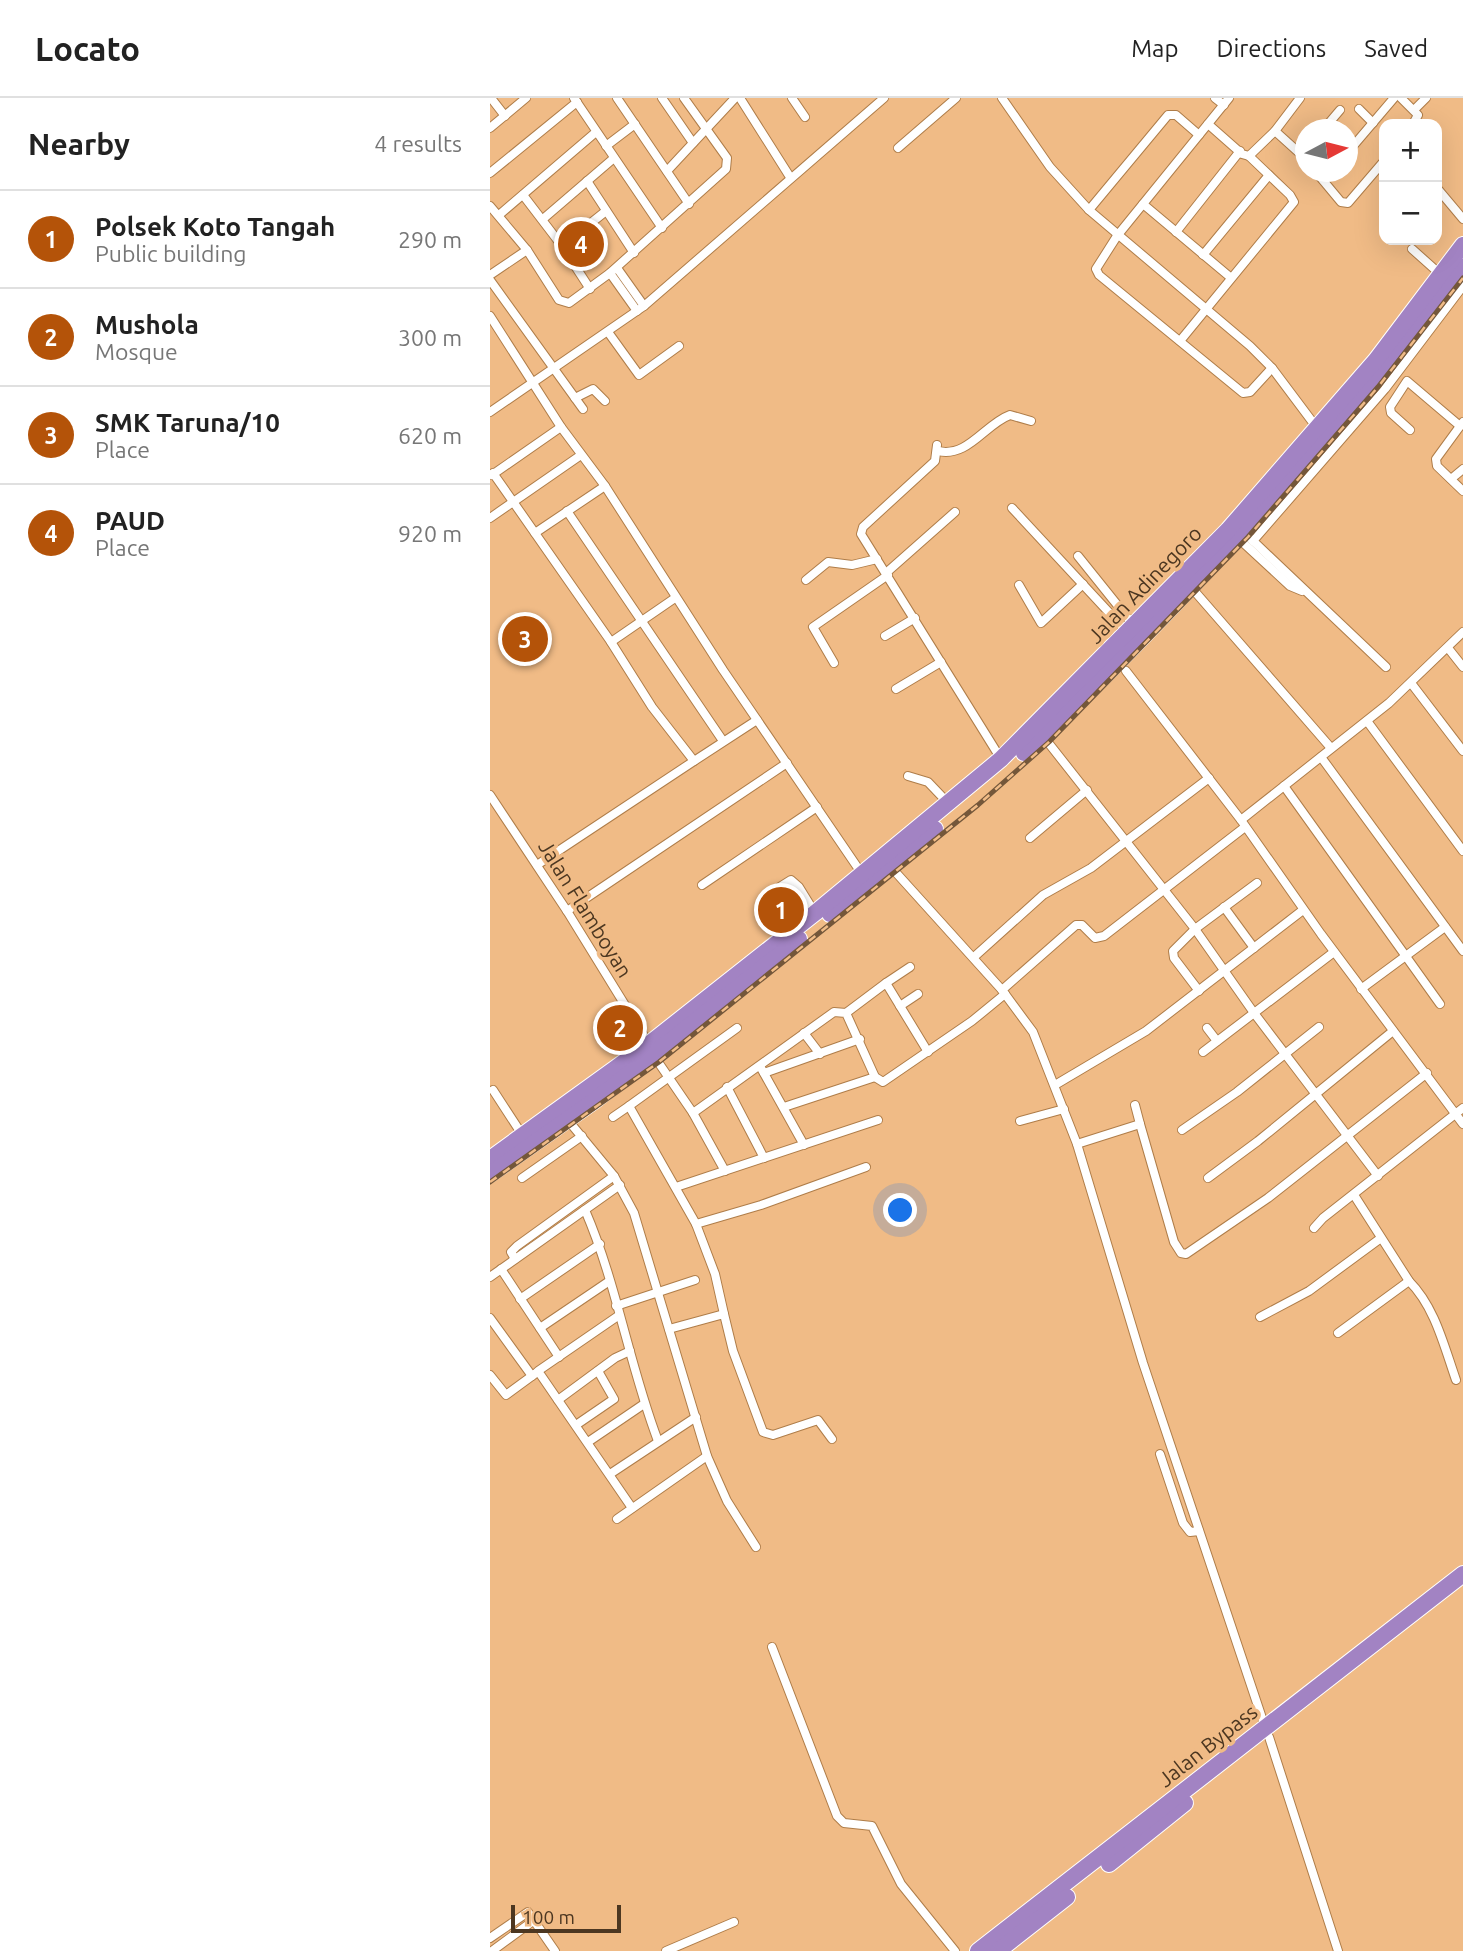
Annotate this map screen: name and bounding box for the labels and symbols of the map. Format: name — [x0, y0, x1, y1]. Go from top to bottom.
north arrow — [1295, 119, 1358, 182]
pin: 4 — [558, 218, 604, 270]
street label: Jalan Adinegoro — [1082, 521, 1206, 648]
pin: 3 — [502, 613, 548, 665]
street label: Jalan Flamboyan — [534, 835, 638, 981]
pin: 1 — [758, 884, 804, 936]
pin: 2 — [597, 1002, 643, 1054]
your location — [883, 1193, 917, 1227]
street label: Jalan Bypass — [1153, 1699, 1262, 1791]
scale bar — [511, 1902, 621, 1934]

